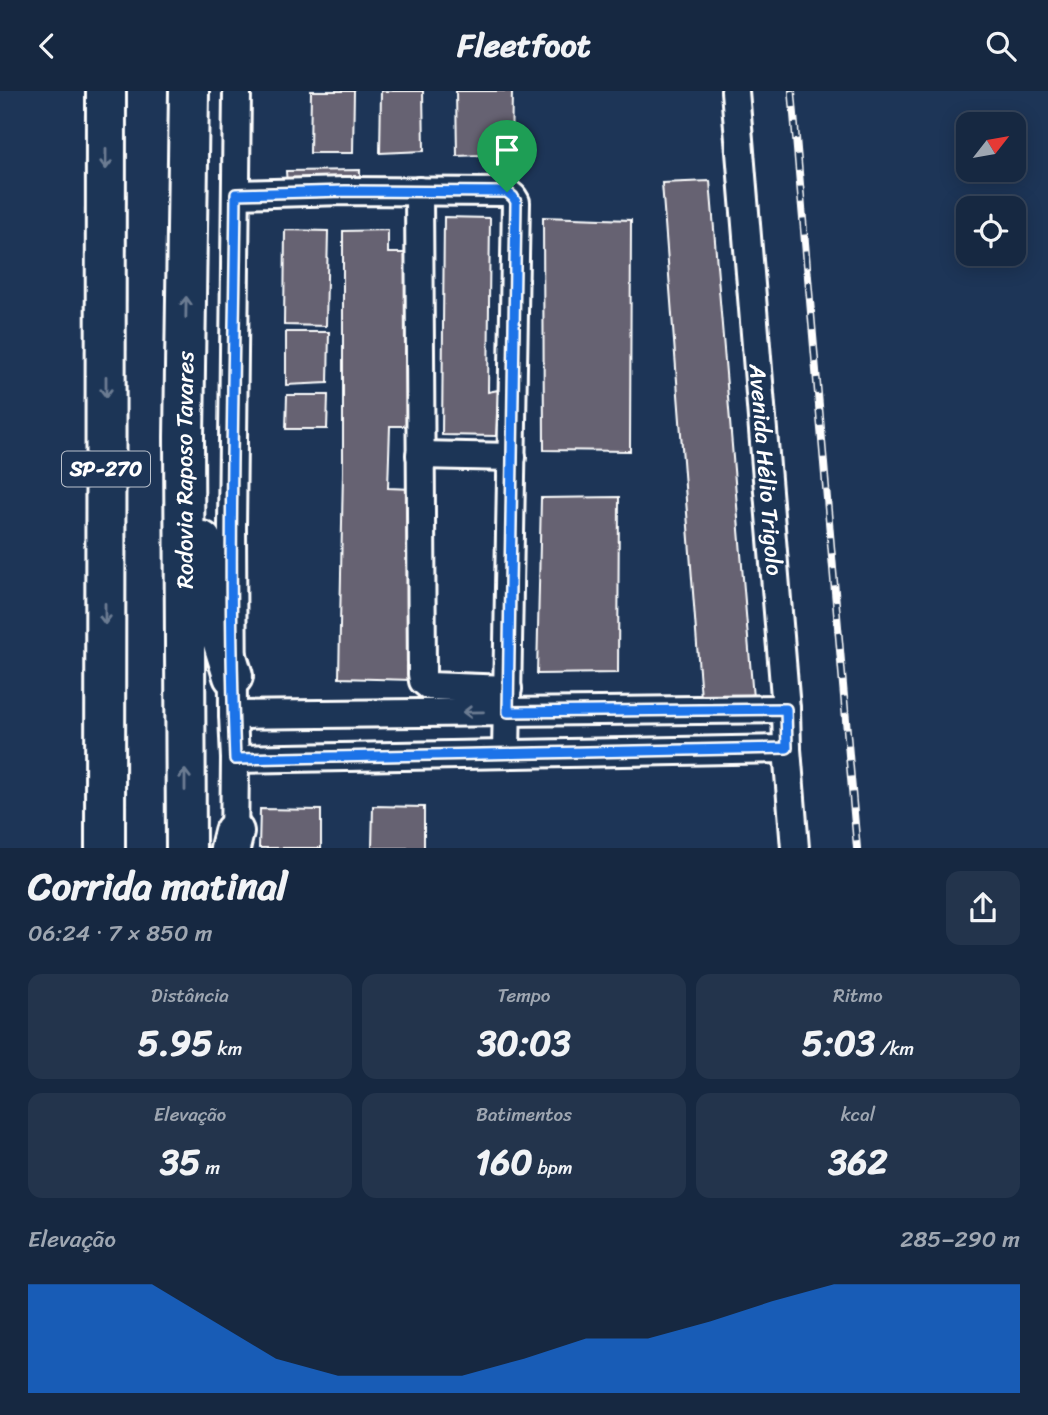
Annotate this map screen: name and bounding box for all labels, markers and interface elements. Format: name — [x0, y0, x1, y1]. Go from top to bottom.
text: Fleetfoot — [457, 17, 591, 74]
icon: back — [28, 27, 66, 65]
icon: search — [982, 27, 1020, 65]
north arrow — [956, 112, 1026, 182]
map controls — [956, 112, 1026, 266]
pin — [477, 120, 537, 192]
icon: arrive — [488, 131, 526, 169]
one-way arrow — [99, 147, 113, 170]
button: locate — [956, 196, 1026, 266]
one-way arrow — [179, 296, 193, 319]
street label: Rodovia Raposo Tavares — [163, 350, 206, 589]
street label: Avenida Hélio Trigolo — [737, 361, 795, 577]
one-way arrow — [99, 375, 113, 398]
road number: SP-270 — [62, 451, 150, 487]
one-way arrow — [98, 602, 112, 625]
one-way arrow — [462, 705, 485, 719]
one-way arrow — [178, 769, 192, 792]
text: Corrida matinal — [28, 853, 288, 920]
button: share — [946, 871, 1020, 945]
text: 06:24 · 7 × 850 m — [28, 913, 212, 954]
text: Distância — [151, 979, 229, 1012]
text: Tempo — [498, 979, 550, 1012]
text: Ritmo — [833, 979, 883, 1012]
text: 5.95 — [138, 1012, 213, 1074]
text: 30:03 — [477, 1012, 571, 1074]
text: 5:03 — [802, 1012, 875, 1074]
text: km — [213, 1032, 242, 1065]
text: /km — [875, 1032, 914, 1065]
text: Elevação — [154, 1098, 226, 1131]
text: Batimentos — [476, 1098, 572, 1131]
text: kcal — [841, 1098, 875, 1131]
text: 35 — [160, 1131, 201, 1193]
text: 160 — [475, 1131, 533, 1193]
text: 362 — [828, 1131, 888, 1193]
text: m — [201, 1151, 220, 1184]
text: bpm — [533, 1151, 573, 1184]
text: Elevação — [28, 1219, 116, 1260]
text: 285–290 m — [900, 1219, 1020, 1260]

